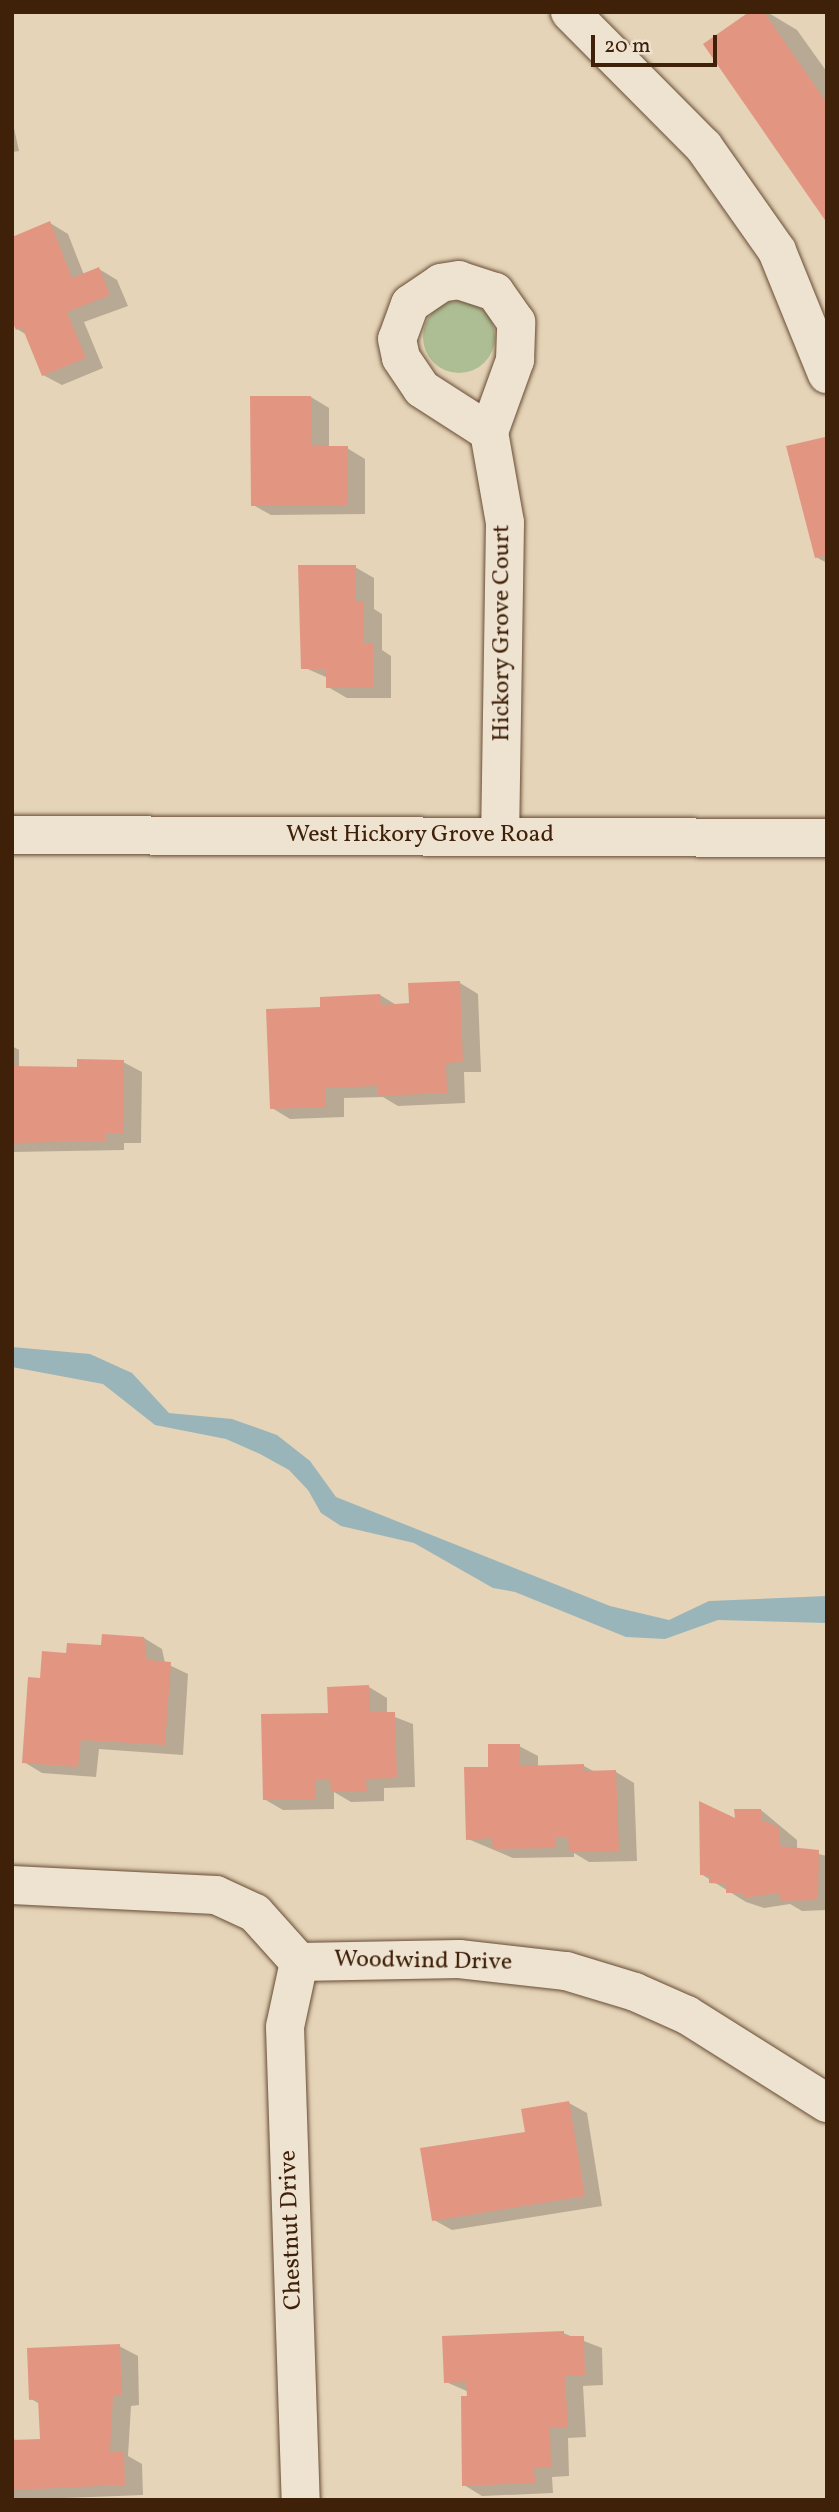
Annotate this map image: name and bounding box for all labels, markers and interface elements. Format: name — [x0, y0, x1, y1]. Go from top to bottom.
scale bar — [594, 21, 720, 65]
text: 20 m — [604, 32, 650, 61]
street label: Hickory Grove Court — [489, 524, 517, 742]
street label: West Hickory Grove Road — [286, 822, 554, 850]
street label: Woodwind Drive — [334, 1946, 512, 1978]
street label: Chestnut Drive — [275, 2150, 309, 2310]

